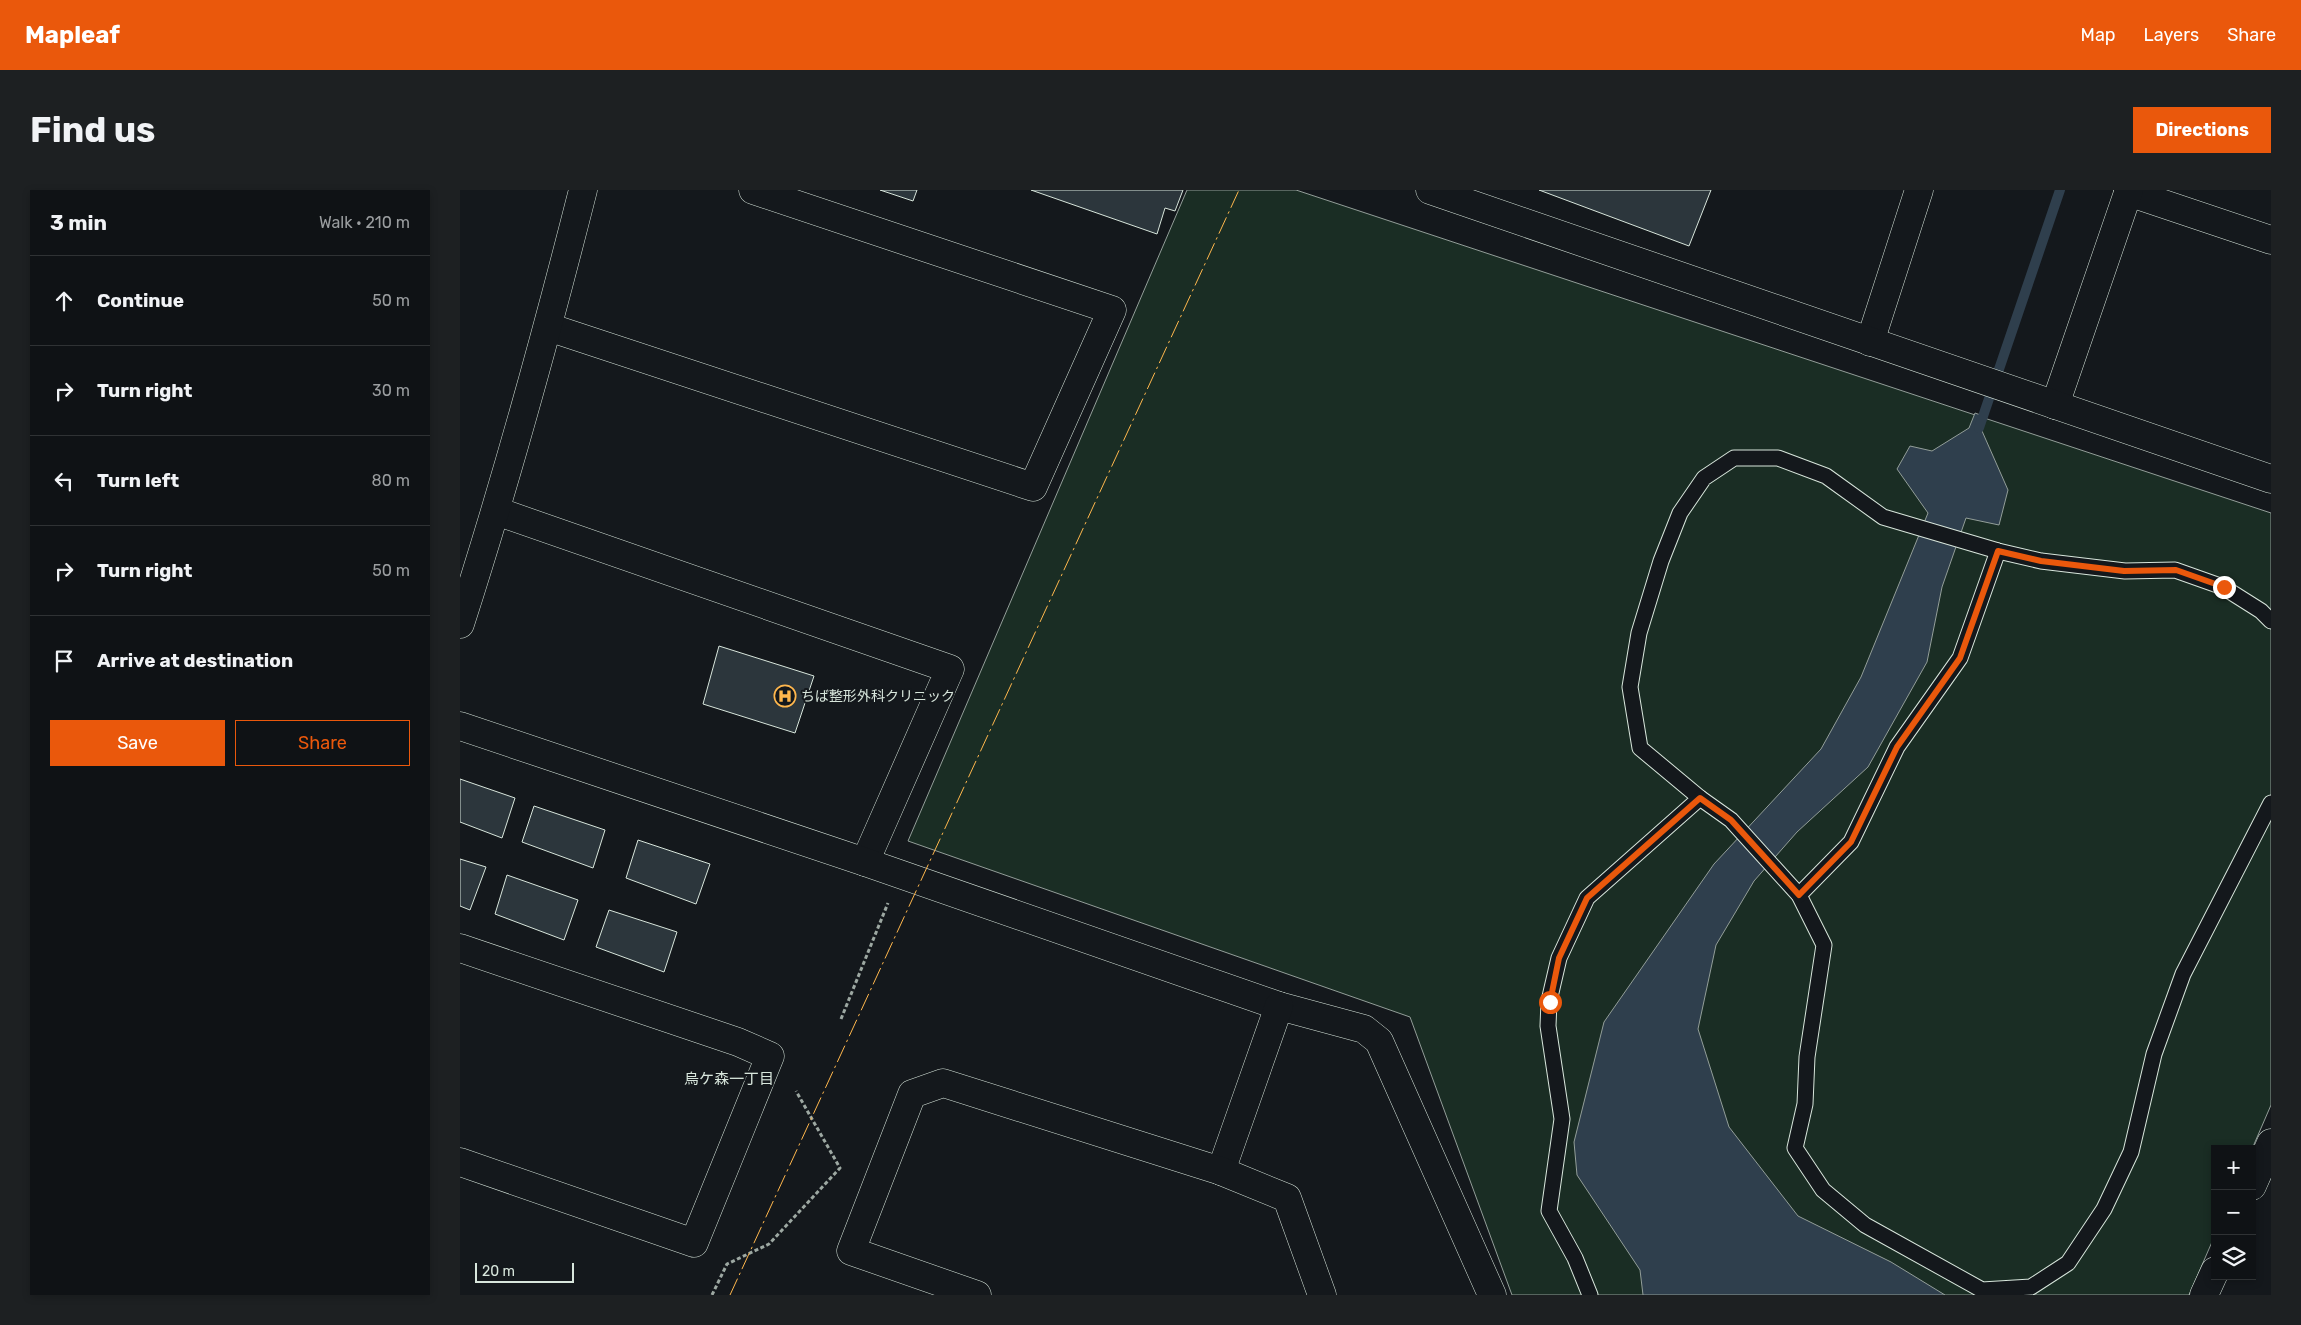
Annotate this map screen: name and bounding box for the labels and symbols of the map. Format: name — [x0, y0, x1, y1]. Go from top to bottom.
route end — [2213, 576, 2236, 599]
hospital icon: ちば整形外科クリニック — [773, 684, 797, 708]
place label: ちば整形外科クリニック — [801, 688, 955, 705]
route start — [1539, 991, 1562, 1014]
district label: 烏ケ森一丁目 — [684, 1070, 774, 1088]
scale bar — [475, 1260, 574, 1283]

